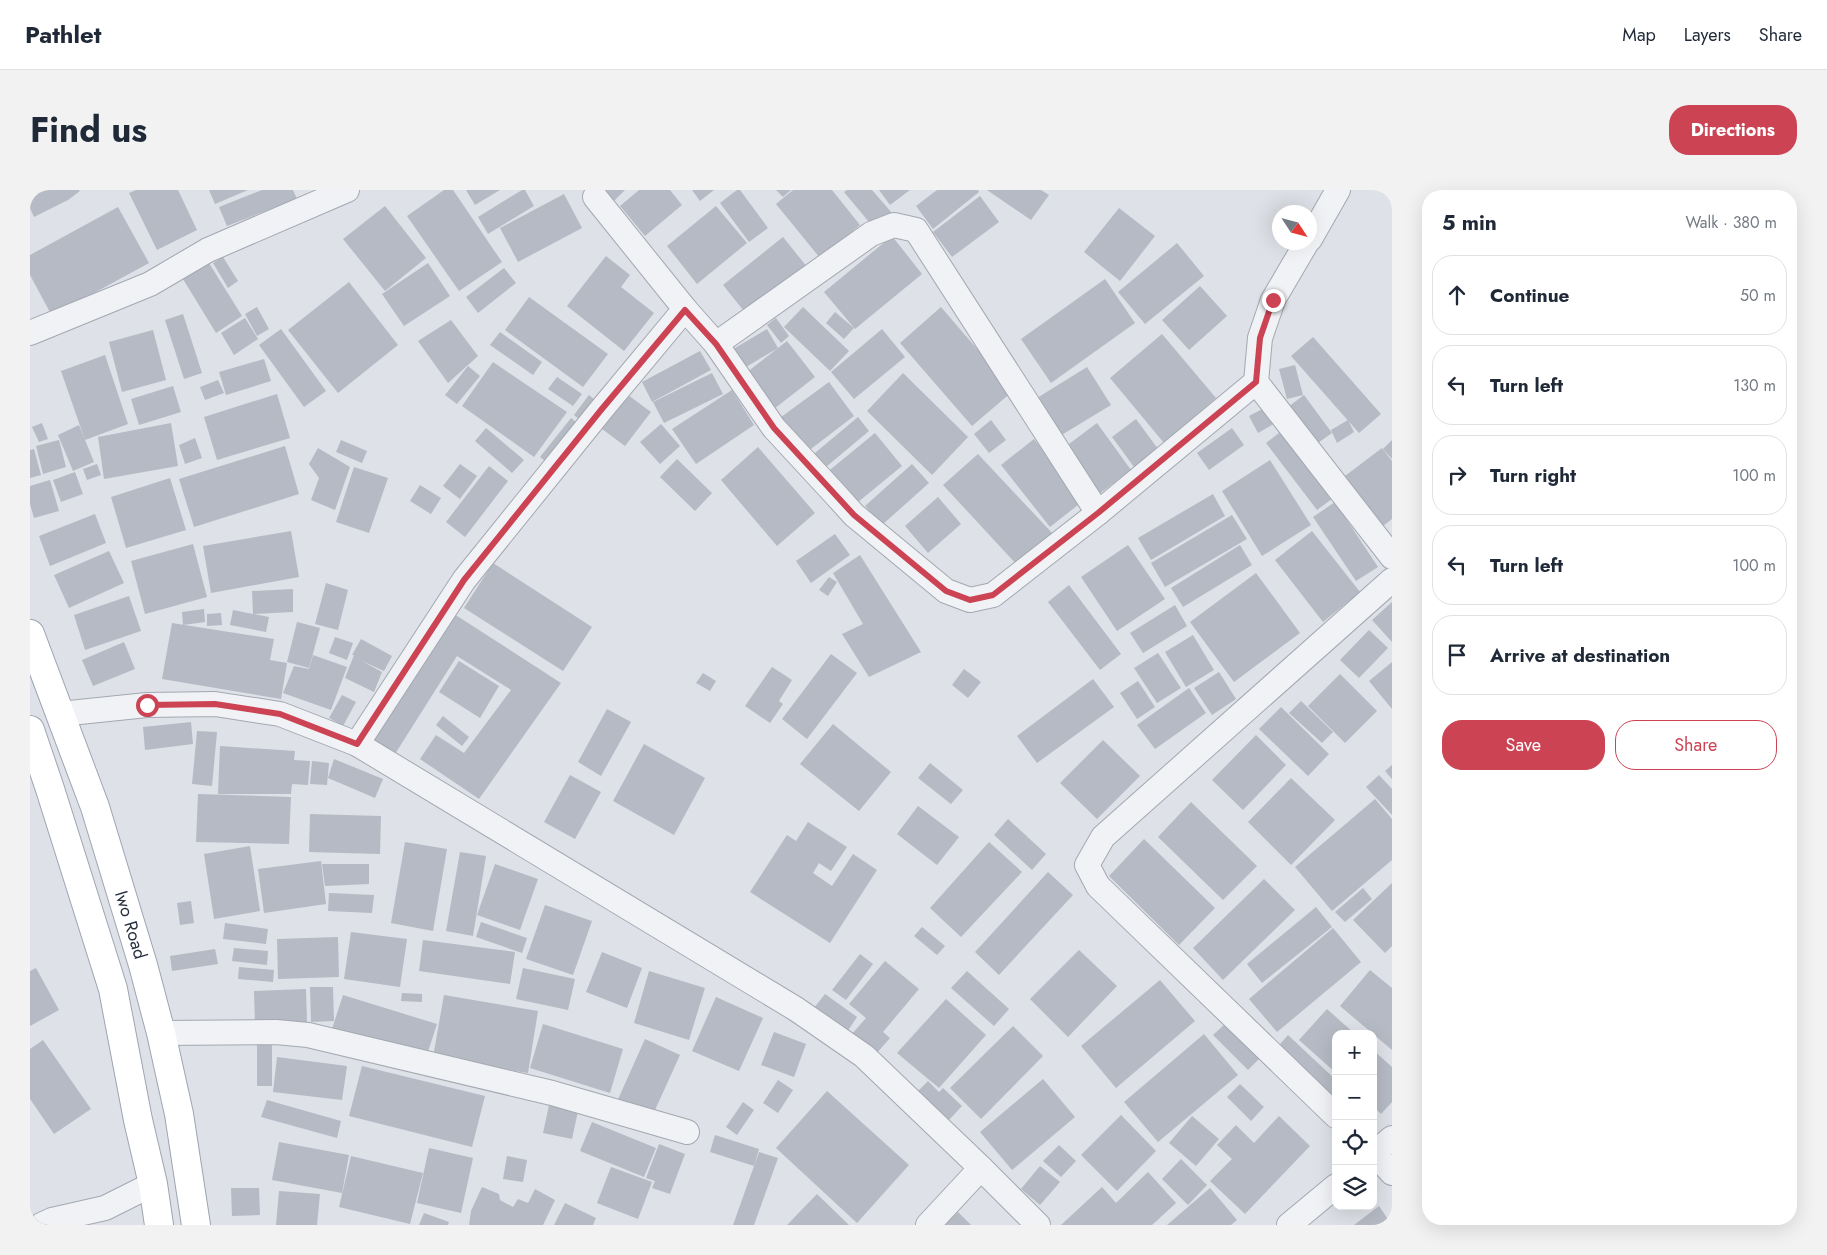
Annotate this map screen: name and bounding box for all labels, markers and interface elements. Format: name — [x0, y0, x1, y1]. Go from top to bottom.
text: Pathlet — [25, 17, 101, 52]
text: Map — [1622, 22, 1656, 48]
text: Layers — [1684, 22, 1731, 48]
text: Share — [1759, 22, 1802, 48]
text: Find us — [30, 105, 147, 155]
button: Directions — [1669, 105, 1797, 155]
north arrow — [1272, 205, 1317, 250]
text: 5 min — [1442, 208, 1497, 238]
text: Walk · 380 m — [1686, 211, 1777, 234]
icon: ahead — [1443, 281, 1471, 309]
text: Continue — [1490, 282, 1569, 309]
text: 50 m — [1740, 284, 1776, 307]
route end — [1262, 289, 1285, 312]
icon: left — [1443, 371, 1471, 399]
text: Turn left — [1490, 372, 1563, 399]
text: 130 m — [1733, 374, 1776, 397]
icon: right — [1443, 461, 1471, 489]
text: Turn right — [1490, 462, 1576, 489]
text: 100 m — [1732, 464, 1776, 487]
icon: left — [1443, 551, 1471, 579]
text: Turn left — [1490, 552, 1563, 579]
text: 100 m — [1732, 554, 1776, 577]
icon: arrive — [1443, 641, 1471, 669]
text: Arrive at destination — [1490, 642, 1670, 669]
route start — [136, 694, 159, 717]
button: Save — [1442, 720, 1605, 770]
button: Share — [1615, 720, 1777, 770]
street label: Iwo Road — [108, 887, 153, 962]
map controls — [1332, 1030, 1377, 1210]
button: + — [1332, 1030, 1377, 1075]
button: − — [1332, 1075, 1377, 1120]
button: locate — [1332, 1120, 1377, 1165]
button: layers — [1332, 1165, 1377, 1210]

